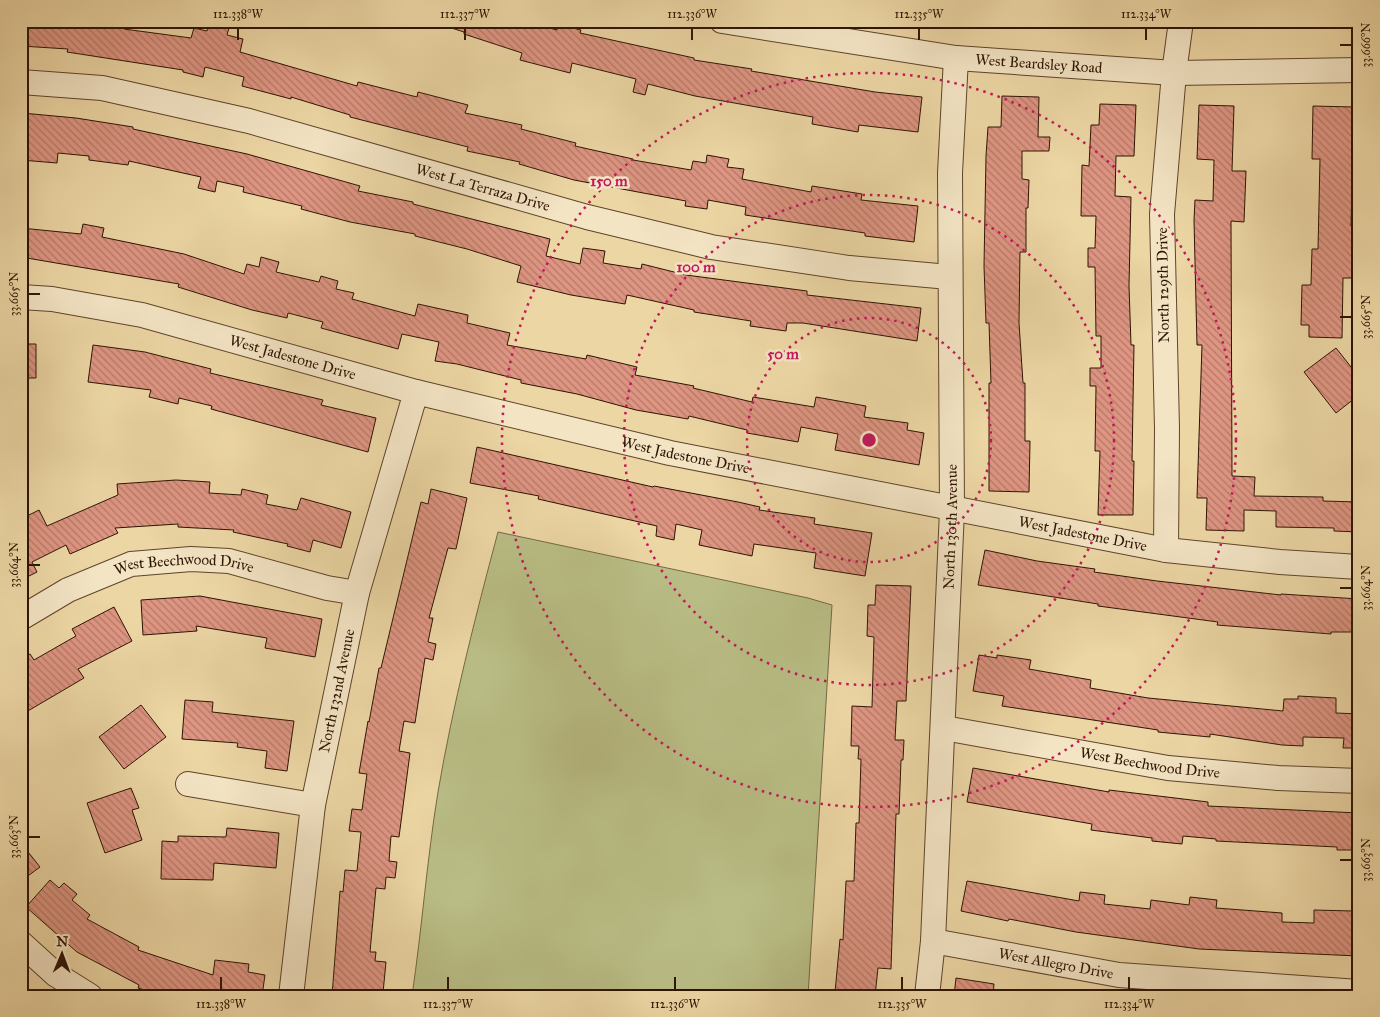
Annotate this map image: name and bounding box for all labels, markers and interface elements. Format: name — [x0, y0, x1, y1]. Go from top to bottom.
text: 112.338°W — [213, 7, 264, 21]
text: 112.337°W — [440, 7, 491, 21]
text: 112.336°W — [667, 7, 717, 21]
text: 112.335°W — [894, 7, 944, 21]
text: 112.334°W — [1121, 7, 1172, 21]
text: 33.666°N — [1359, 22, 1373, 68]
street label: West Beardsley Road — [975, 50, 1104, 77]
street label: West La Terraza Drive — [414, 160, 552, 215]
text: 150 m — [590, 172, 628, 190]
street label: North 129th Drive — [1153, 227, 1173, 343]
text: 100 m — [676, 258, 716, 276]
text: 33.665°N — [7, 272, 21, 316]
text: 33.665°N — [1359, 295, 1373, 339]
street label: West Jadestone Drive — [227, 331, 358, 384]
text: 50 m — [767, 345, 799, 363]
centre of rings — [860, 431, 878, 449]
street label: West Jadestone Drive — [620, 433, 751, 477]
street label: North 130th Avenue — [940, 464, 961, 590]
street label: West Jadestone Drive — [1017, 512, 1149, 555]
text: 33.664°N — [7, 542, 21, 588]
street label: West Beechwood Drive — [111, 550, 256, 579]
text: 33.664°N — [1359, 565, 1373, 611]
street label: North 132nd Avenue — [315, 627, 358, 754]
street label: West Beechwood Drive — [1079, 743, 1221, 782]
text: 33.663°N — [7, 815, 21, 859]
text: 33.663°N — [1359, 838, 1373, 882]
north arrow — [38, 930, 88, 980]
text: N — [56, 933, 68, 950]
street label: West Allegro Drive — [997, 944, 1115, 983]
text: 112.338°W — [196, 997, 247, 1011]
text: 112.337°W — [423, 997, 474, 1011]
text: 112.336°W — [650, 997, 700, 1011]
text: 112.335°W — [877, 997, 927, 1011]
text: 112.334°W — [1104, 997, 1155, 1011]

